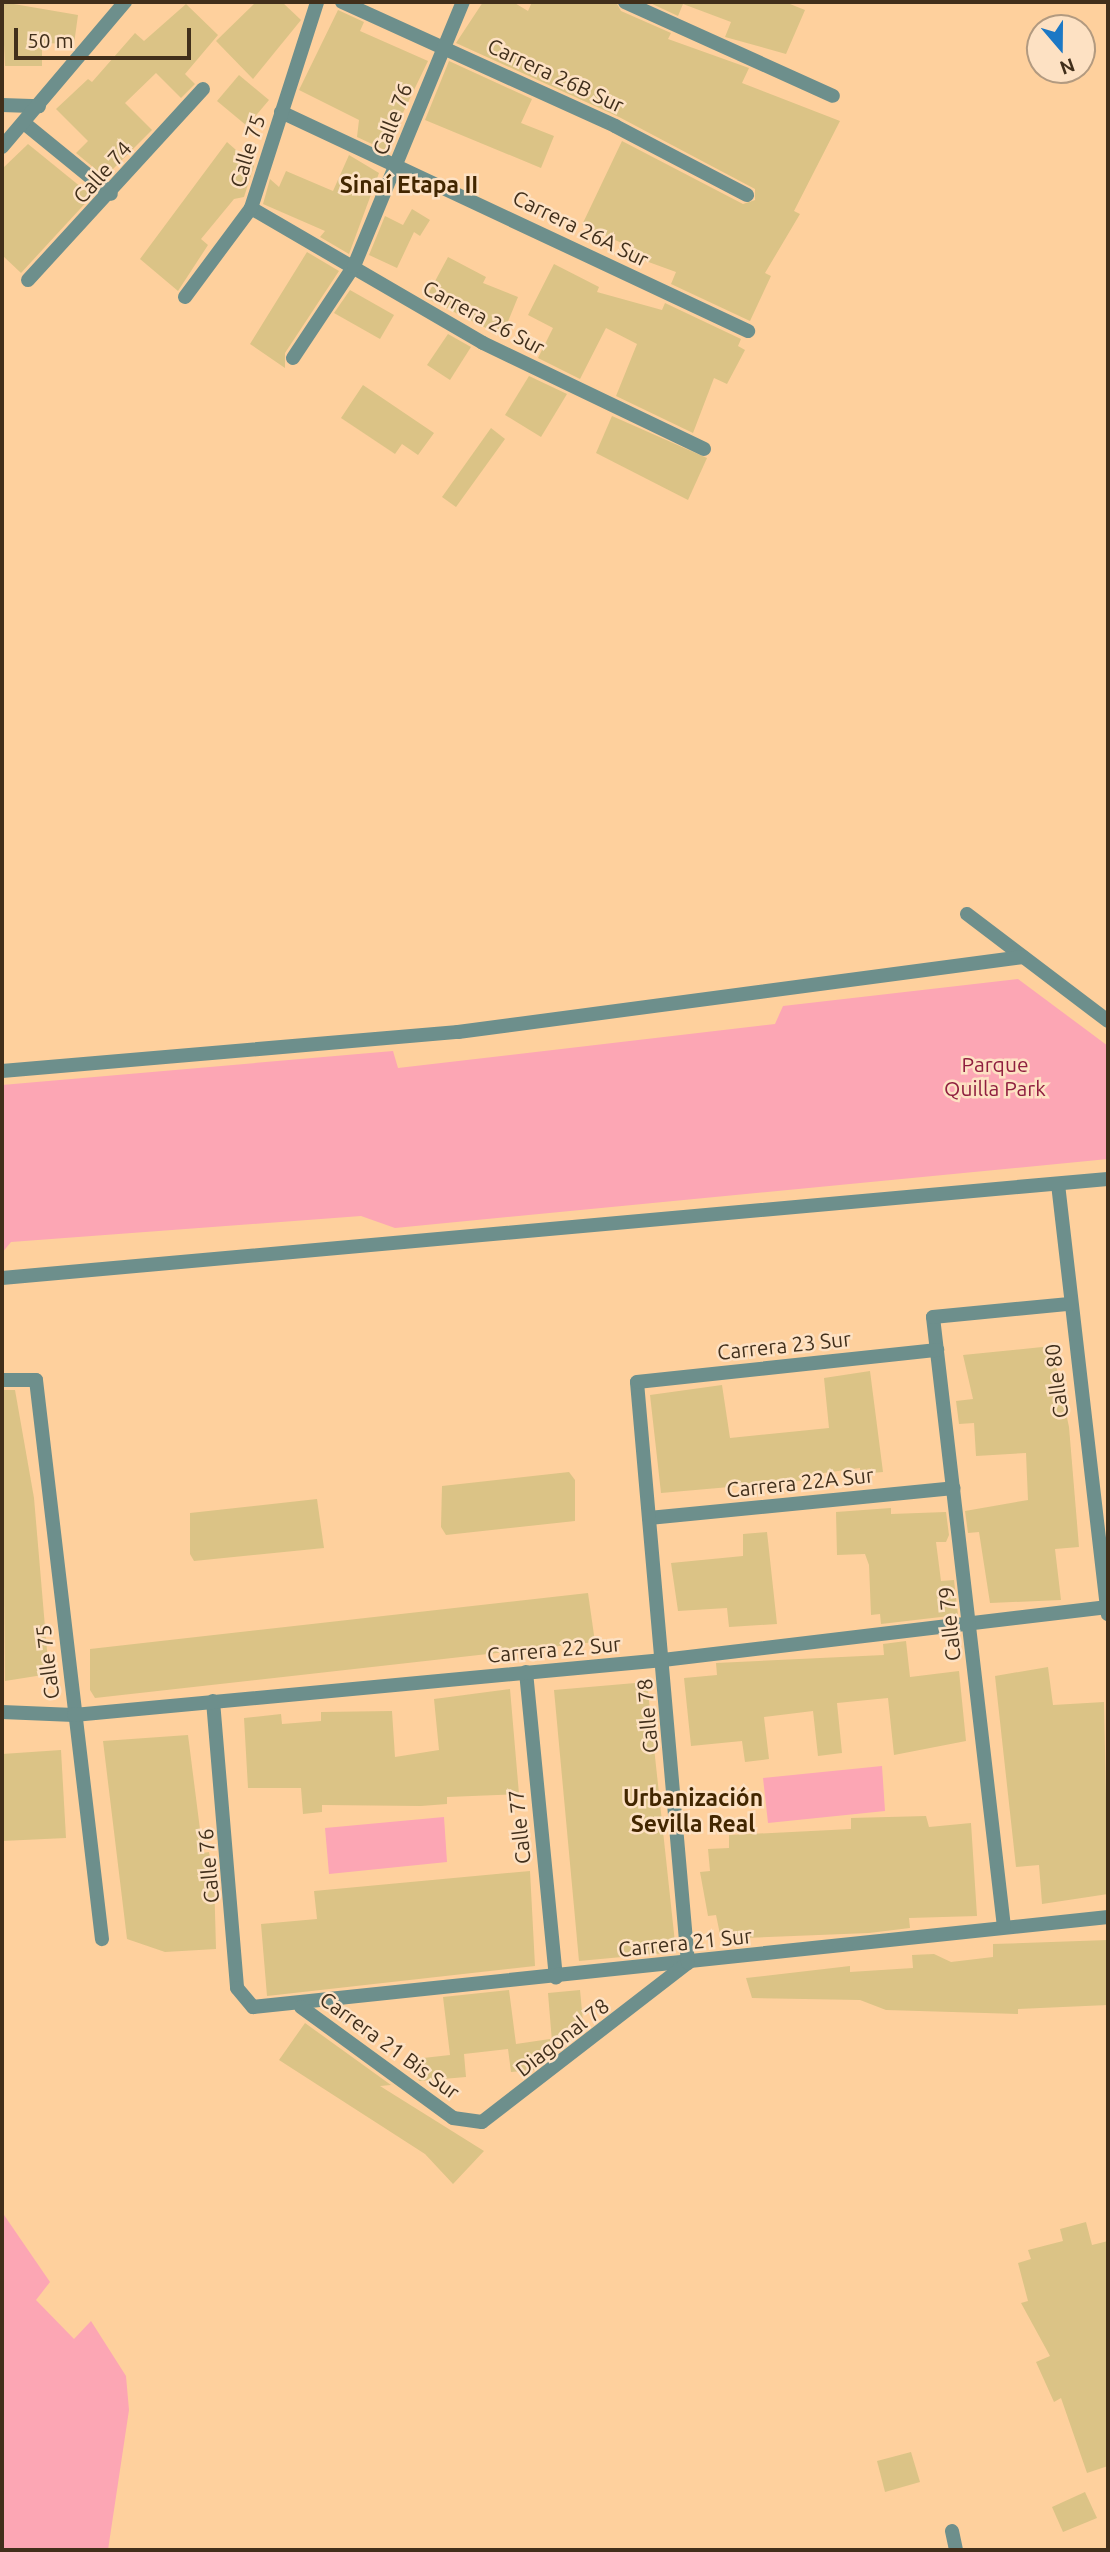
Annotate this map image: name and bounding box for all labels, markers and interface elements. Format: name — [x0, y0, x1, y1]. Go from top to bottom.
scale bar — [18, 14, 194, 58]
north arrow — [1026, 14, 1096, 84]
text: 50 m — [27, 28, 74, 52]
street label: Carrera 26B Sur — [484, 32, 628, 118]
text: N — [1057, 54, 1078, 80]
street label: Calle 76 — [367, 80, 417, 158]
street label: Calle 75 — [224, 112, 270, 190]
street label: Calle 74 — [68, 136, 136, 208]
district label: Sinaí Etapa II — [340, 171, 478, 199]
street label: Carrera 26A Sur — [509, 184, 653, 272]
street label: Carrera 26 Sur — [419, 274, 549, 360]
park label: Parque Quilla Park — [944, 1051, 1046, 1101]
street label: Carrera 23 Sur — [716, 1325, 852, 1365]
street label: Calle 80 — [1039, 1342, 1073, 1420]
street label: Carrera 22A Sur — [725, 1462, 875, 1502]
street label: Calle 79 — [933, 1585, 965, 1663]
street label: Calle 75 — [30, 1623, 64, 1701]
street label: Carrera 22 Sur — [486, 1631, 622, 1667]
street label: Calle 78 — [631, 1678, 663, 1754]
district label: Urbanización Sevilla Real — [623, 1784, 763, 1838]
street label: Calle 77 — [503, 1788, 535, 1866]
street label: Calle 76 — [192, 1828, 224, 1904]
street label: Carrera 21 Sur — [617, 1922, 753, 1962]
street label: Carrera 21 Bis Sur — [315, 1986, 465, 2104]
street label: Diagonal 78 — [510, 1993, 614, 2081]

